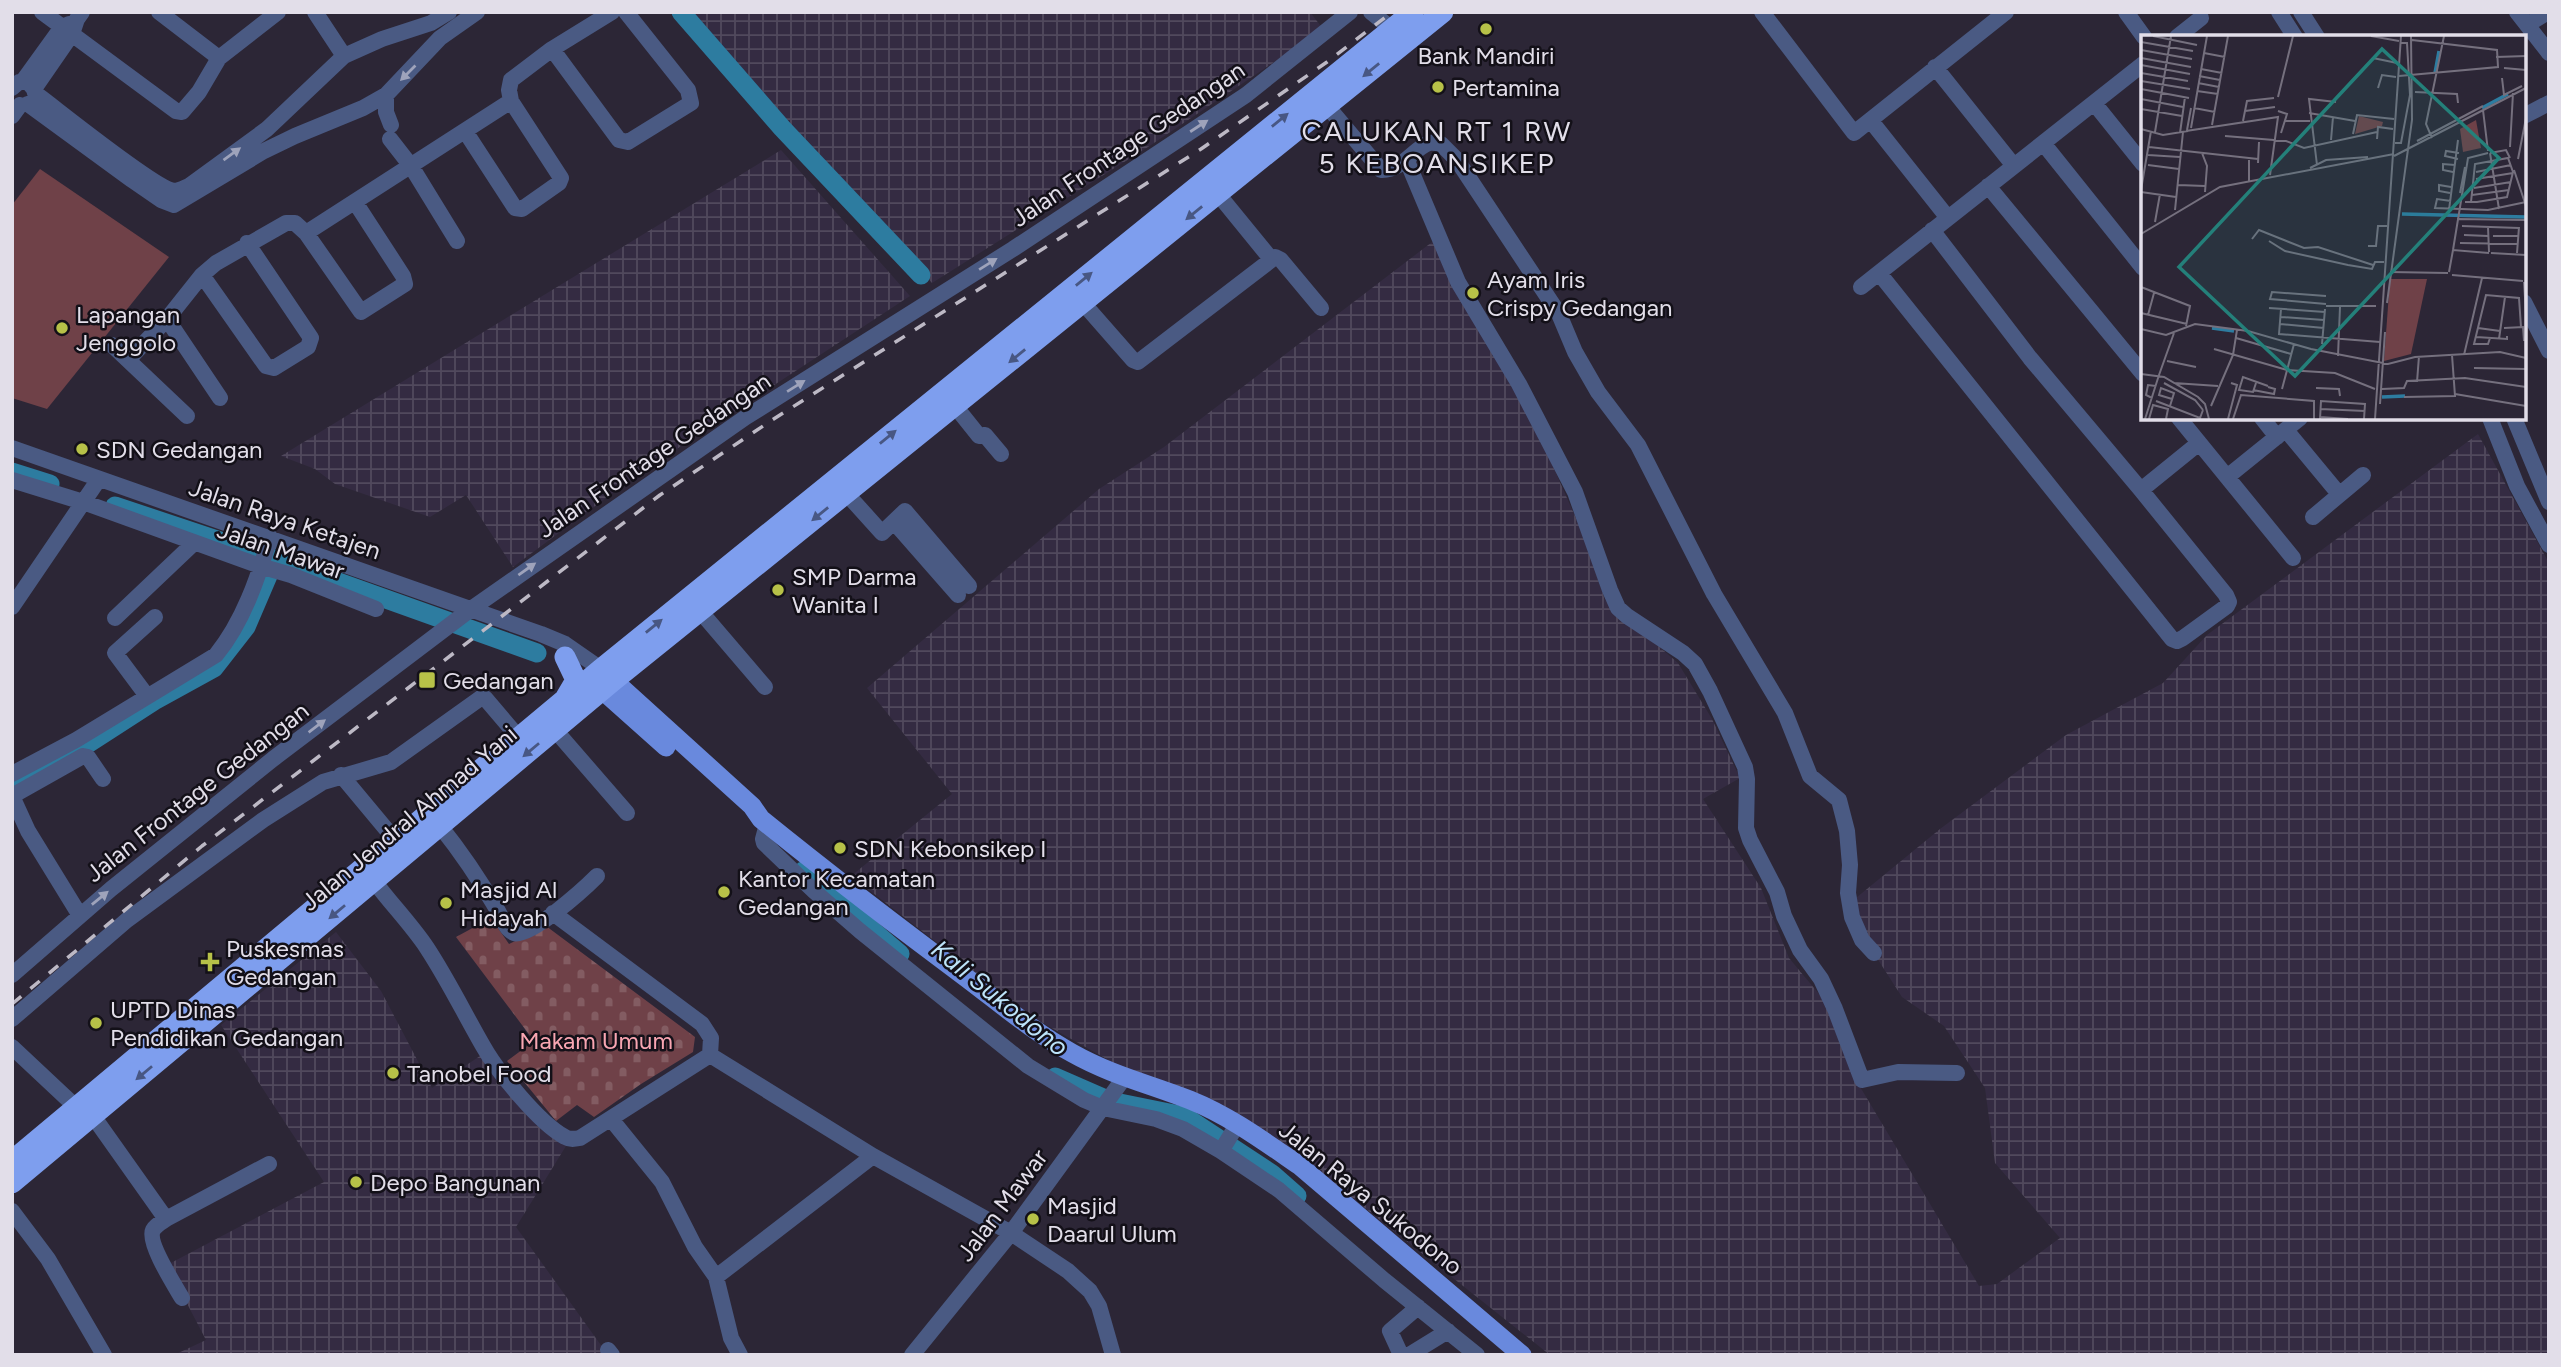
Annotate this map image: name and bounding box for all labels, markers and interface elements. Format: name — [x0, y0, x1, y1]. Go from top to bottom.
marker: Bank Mandiri — [1478, 21, 1494, 37]
inset map — [2141, 35, 2526, 420]
place label: Bank Mandiri — [1417, 41, 1555, 70]
street label: Jalan Frontage Gedangan — [1006, 55, 1250, 233]
one-way arrow — [1362, 63, 1380, 78]
one-way arrow — [400, 65, 417, 81]
place label: Pertamina — [1452, 73, 1560, 102]
marker: Pertamina — [1430, 79, 1446, 95]
one-way arrow — [1271, 113, 1289, 128]
district label: CALUKAN RT 1 RW 5 KEBOANSIKEP — [1302, 114, 1572, 180]
one-way arrow — [1190, 119, 1208, 133]
one-way arrow — [223, 147, 241, 161]
one-way arrow — [1185, 206, 1203, 221]
one-way arrow — [978, 258, 998, 271]
place label: Ayam Iris Crispy Gedangan — [1487, 265, 1672, 322]
one-way arrow — [1075, 271, 1093, 286]
marker: Ayam Iris Crispy Gedangan — [1465, 285, 1481, 301]
place label: Lapangan Jenggolo — [76, 300, 180, 357]
marker: Lapangan Jenggolo — [54, 320, 70, 336]
one-way arrow — [1008, 348, 1025, 363]
street label: Jalan Frontage Gedangan — [532, 366, 776, 544]
one-way arrow — [786, 379, 805, 392]
one-way arrow — [880, 430, 897, 445]
place label: SDN Gedangan — [96, 435, 263, 464]
marker: SDN Gedangan — [74, 441, 90, 457]
street label: Jalan Raya Ketajen — [185, 473, 385, 565]
one-way arrow — [812, 506, 829, 521]
street label: Jalan Mawar — [214, 515, 348, 585]
one-way arrow — [518, 562, 536, 576]
place label: SMP Darma Wanita I — [792, 562, 916, 619]
marker: SMP Darma Wanita I — [770, 582, 786, 598]
one-way arrow — [645, 619, 663, 634]
place label: Gedangan — [443, 666, 554, 695]
marker: Gedangan — [417, 670, 437, 690]
street label: Jalan Frontage Gedangan — [80, 696, 314, 888]
street label: Jalan Jendral Ahmad Yani — [295, 719, 523, 917]
one-way arrow — [308, 720, 326, 734]
one-way arrow — [522, 742, 539, 757]
place label: SDN Kebonsikep I — [854, 834, 1047, 863]
marker: SDN Kebonsikep I — [832, 840, 848, 856]
place label: Kantor Kecamatan Gedangan — [738, 864, 935, 921]
place label: Masjid Al Hidayah — [460, 875, 557, 932]
marker: Kantor Kecamatan Gedangan — [716, 884, 732, 900]
one-way arrow — [91, 890, 109, 905]
marker: Masjid Al Hidayah — [438, 895, 454, 911]
one-way arrow — [328, 904, 346, 920]
water label: Kali Sukodono — [925, 933, 1075, 1063]
place label: Puskesmas Gedangan — [226, 934, 344, 991]
marker: Puskesmas Gedangan — [200, 952, 220, 972]
place label: UPTD Dinas Pendidikan Gedangan — [110, 995, 343, 1052]
marker: UPTD Dinas Pendidikan Gedangan — [88, 1015, 104, 1031]
park label: Makam Umum — [519, 1026, 673, 1055]
place label: Tanobel Food — [407, 1059, 552, 1088]
one-way arrow — [135, 1065, 152, 1080]
marker: Tanobel Food — [385, 1065, 401, 1081]
street label: Jalan Raya Sukodono — [1273, 1115, 1469, 1281]
street label: Jalan Mawar — [950, 1143, 1054, 1267]
place label: Depo Bangunan — [370, 1168, 540, 1197]
marker: Depo Bangunan — [348, 1174, 364, 1190]
place label: Masjid Daarul Ulum — [1047, 1191, 1177, 1248]
marker: Masjid Daarul Ulum — [1025, 1211, 1041, 1227]

